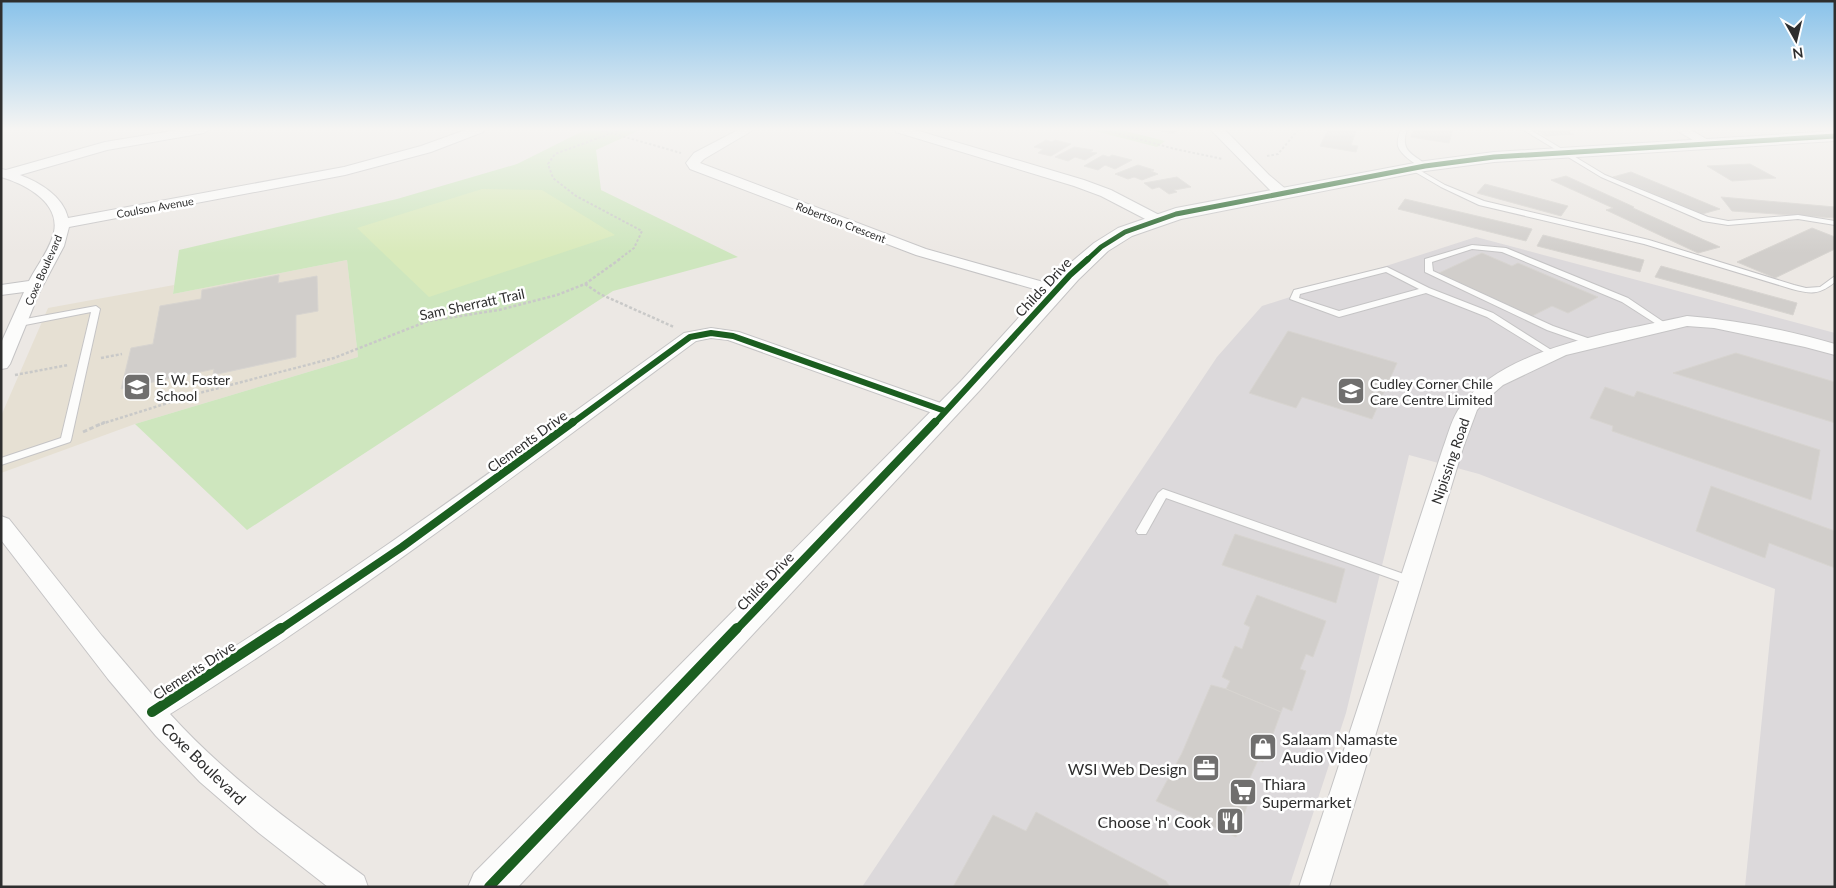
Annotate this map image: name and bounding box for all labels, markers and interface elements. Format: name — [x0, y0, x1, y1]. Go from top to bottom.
north arrow — [1771, 15, 1821, 65]
text: N — [1791, 44, 1804, 63]
street label: Coulson Avenue — [115, 194, 195, 220]
street label: Robertson Crescent — [794, 199, 888, 245]
street label: Coxe Boulevard — [22, 233, 64, 307]
street label: Childs Drive — [1011, 254, 1075, 320]
street label: Sam Sherratt Trail — [418, 285, 526, 323]
place label: E. W. Foster School — [156, 371, 230, 404]
school or university icon: E. W. Foster School — [122, 372, 152, 402]
place label: Cudley Corner Chile Care Centre Limited — [1370, 375, 1493, 408]
school or university icon: Cudley Corner Chile Care Centre Limited — [1336, 376, 1366, 406]
street label: Clements Drive — [484, 406, 570, 476]
street label: Nipissing Road — [1427, 416, 1473, 506]
street label: Childs Drive — [733, 548, 797, 614]
street label: Clements Drive — [150, 637, 238, 703]
street label: Coxe Boulevard — [158, 718, 250, 808]
place label: Salaam Namaste Audio Video — [1282, 729, 1398, 766]
shop icon: Salaam Namaste Audio Video — [1248, 732, 1278, 762]
office icon: WSI Web Design — [1191, 753, 1221, 783]
place label: WSI Web Design — [1068, 759, 1187, 778]
place label: Thiara Supermarket — [1262, 774, 1352, 811]
supermarket icon: Thiara Supermarket — [1228, 777, 1258, 807]
restaurant icon: Choose 'n' Cook — [1215, 806, 1245, 836]
place label: Choose 'n' Cook — [1098, 812, 1212, 831]

